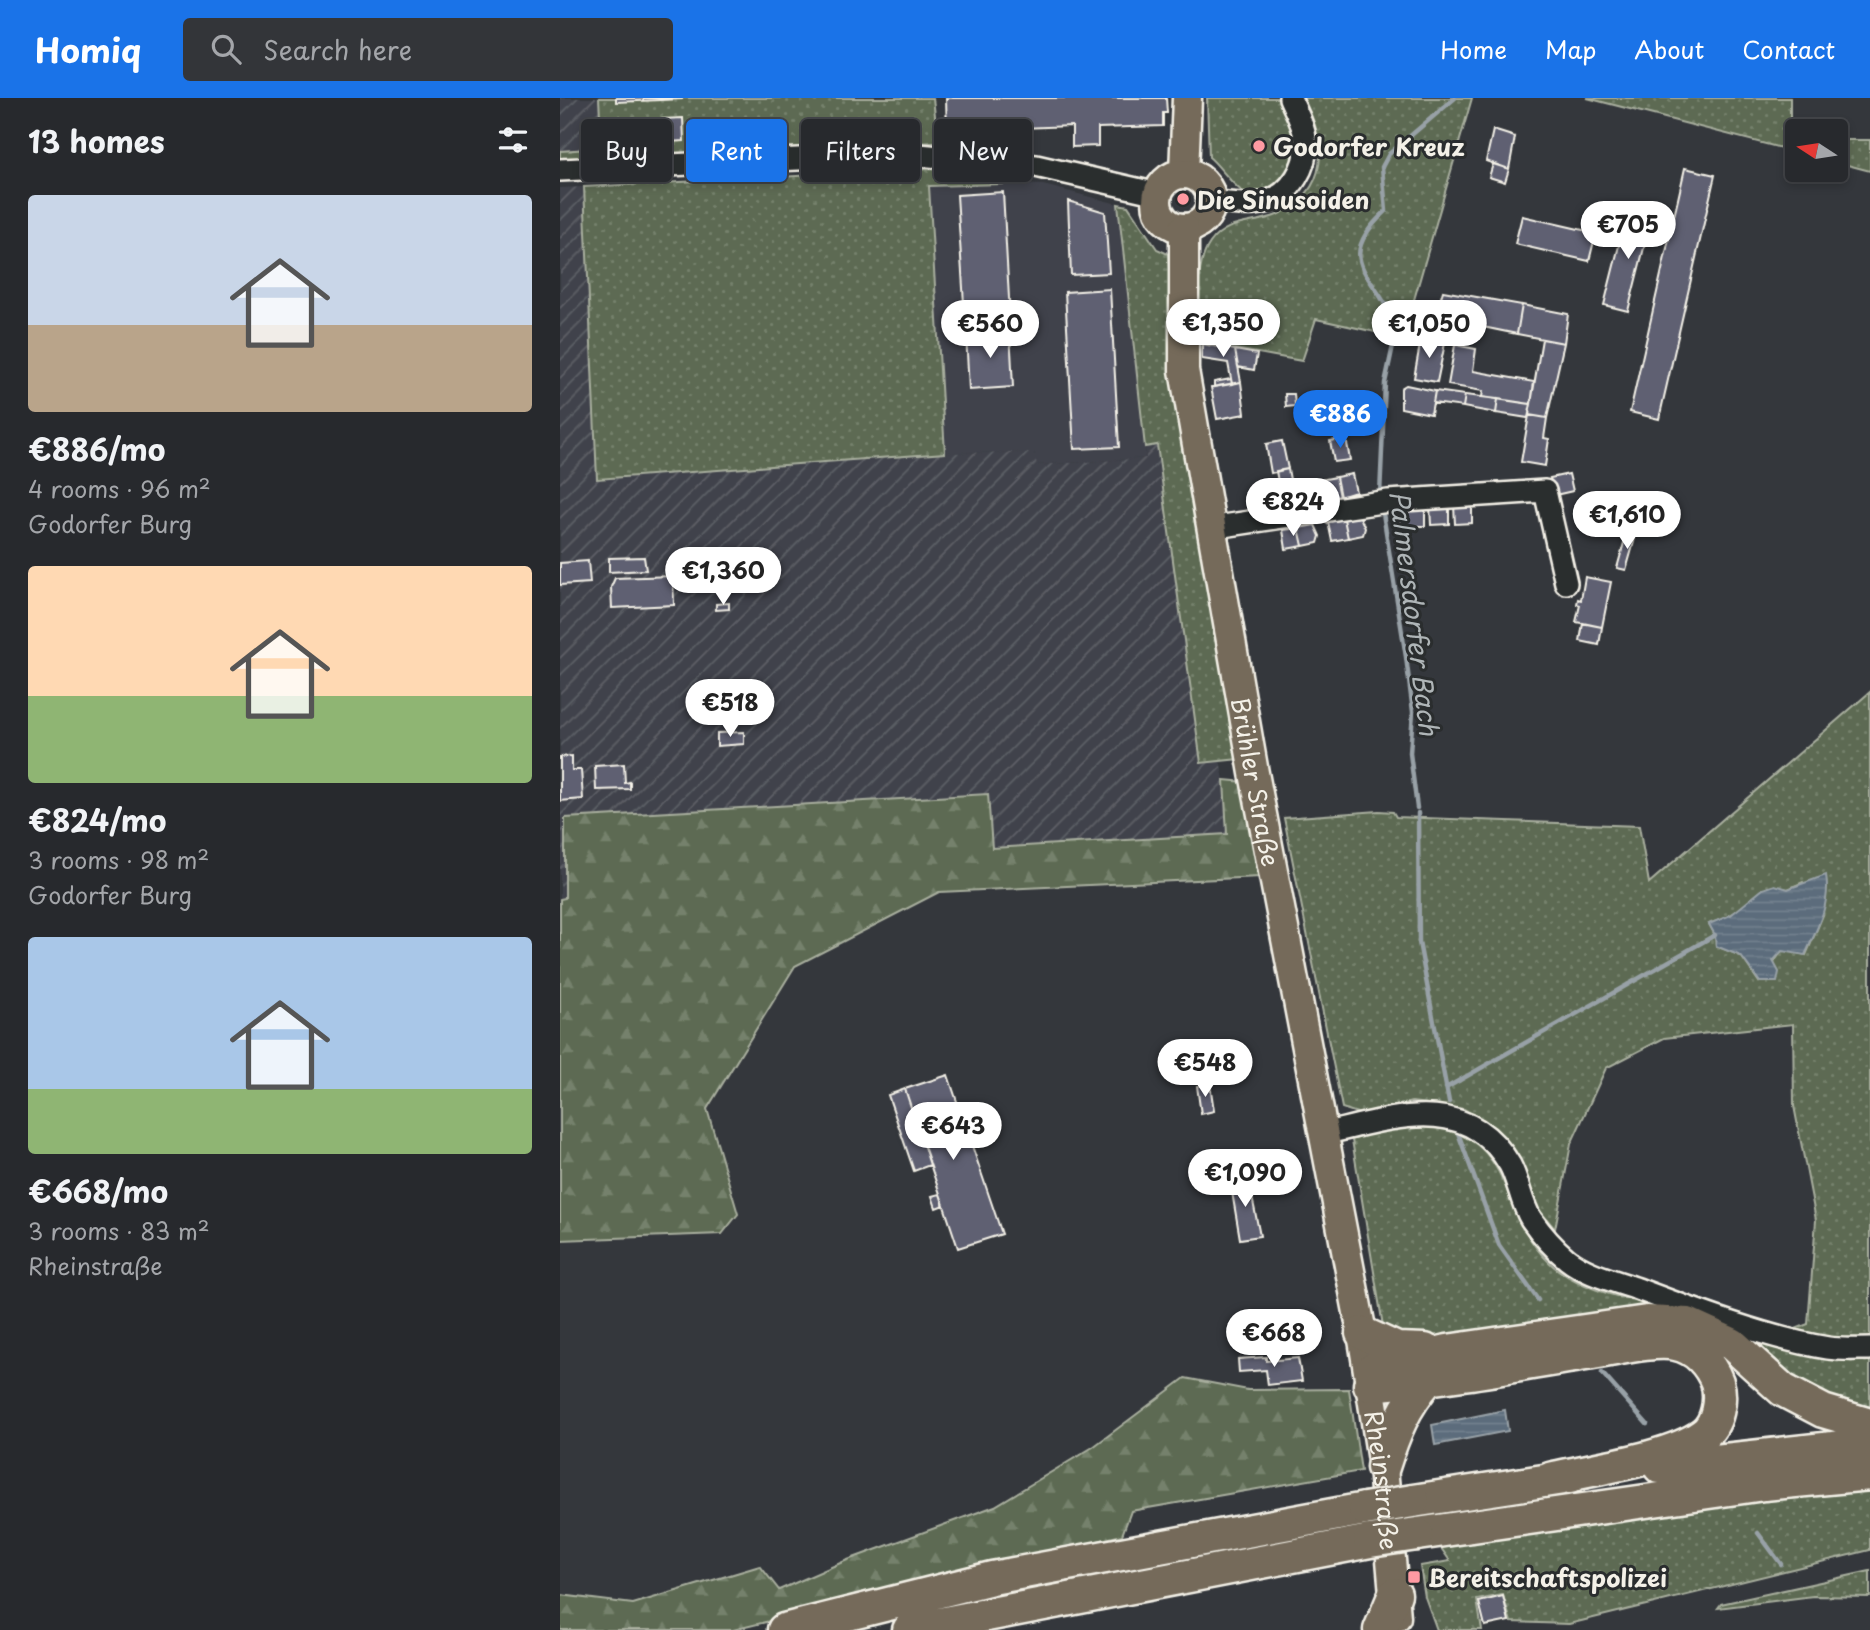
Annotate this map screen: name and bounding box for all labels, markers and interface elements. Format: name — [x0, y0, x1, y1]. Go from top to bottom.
search box — [183, 18, 673, 81]
text: Homiq — [35, 24, 141, 74]
icon: search — [207, 30, 245, 68]
text: Search here — [263, 30, 412, 69]
text: Home — [1440, 31, 1507, 67]
text: Map — [1545, 31, 1596, 67]
text: About — [1634, 31, 1704, 67]
text: Contact — [1742, 31, 1835, 67]
text: 13 homes — [28, 118, 165, 163]
chip: Buy — [581, 119, 672, 182]
chip: Rent — [686, 119, 787, 182]
chip: Filters — [801, 119, 920, 182]
chip: New — [934, 119, 1032, 182]
north arrow — [1785, 119, 1848, 182]
map controls — [1785, 119, 1848, 182]
icon: filters — [494, 121, 532, 159]
place label: Godorfer Kreuz — [1273, 128, 1465, 164]
marker: Godorfer Kreuz — [1251, 138, 1267, 154]
place label: Die Sinusoiden — [1197, 181, 1369, 217]
marker: Die Sinusoiden — [1175, 191, 1191, 207]
pin: €705 — [1587, 202, 1669, 261]
text: €705 — [1597, 206, 1659, 241]
icon: home — [217, 240, 343, 366]
pin: €560 — [949, 300, 1031, 360]
pin: €1,350 — [1166, 300, 1280, 359]
pin: €1,050 — [1372, 300, 1486, 360]
text: €1,350 — [1182, 304, 1264, 339]
text: €560 — [957, 305, 1023, 340]
text: €1,050 — [1388, 305, 1470, 340]
pin: €886 — [1299, 390, 1381, 450]
text: €886 — [1309, 395, 1371, 430]
text: €886/mo — [28, 426, 165, 471]
text: 4 rooms · 96 m² — [28, 471, 211, 506]
pin: €824 — [1252, 478, 1334, 538]
text: €824 — [1262, 483, 1324, 518]
water label: Palmersdorfer Bach — [1381, 488, 1449, 738]
pin: €1,610 — [1570, 491, 1684, 551]
text: €1,610 — [1589, 496, 1665, 531]
text: Godorfer Burg — [28, 506, 192, 541]
pin: €1,360 — [666, 547, 780, 607]
text: €1,360 — [681, 552, 765, 587]
icon: home — [217, 611, 343, 737]
pin: €518 — [689, 680, 771, 739]
text: €518 — [701, 684, 759, 719]
street label: Brühler Straße — [1223, 694, 1290, 869]
text: €824/mo — [28, 797, 166, 842]
text: 3 rooms · 98 m² — [28, 842, 209, 877]
text: Godorfer Burg — [28, 877, 192, 912]
icon: home — [217, 982, 343, 1108]
pin: €548 — [1164, 1040, 1246, 1099]
text: €548 — [1174, 1044, 1236, 1079]
pin: €643 — [912, 1102, 994, 1162]
text: €643 — [921, 1107, 985, 1142]
pin: €1,090 — [1188, 1150, 1302, 1209]
text: €1,090 — [1204, 1154, 1286, 1189]
text: €668/mo — [28, 1168, 168, 1213]
text: 3 rooms · 83 m² — [28, 1213, 210, 1248]
text: Rheinstraße — [28, 1248, 162, 1283]
pin: €668 — [1233, 1310, 1315, 1369]
text: €668 — [1242, 1314, 1306, 1349]
street label: Rheinstraße — [1356, 1408, 1408, 1551]
place label: Bereitschaftspolizei — [1428, 1559, 1667, 1595]
marker: Bereitschaftspolizei — [1406, 1569, 1422, 1585]

